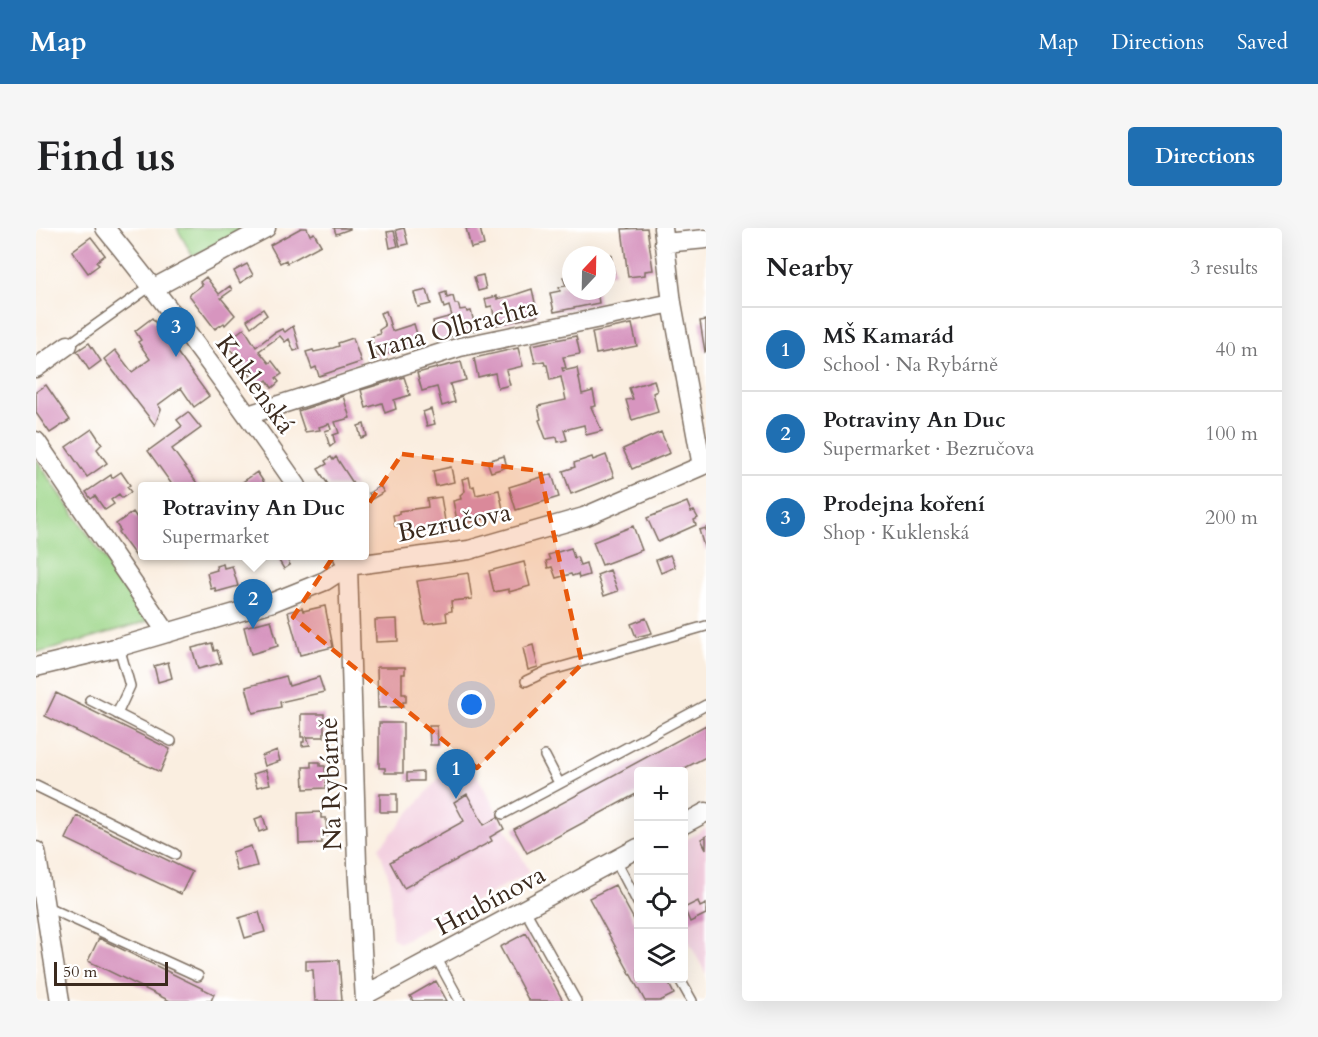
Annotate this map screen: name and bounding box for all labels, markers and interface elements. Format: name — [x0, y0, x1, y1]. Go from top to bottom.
text: Map — [30, 23, 87, 61]
text: Map — [1038, 28, 1078, 57]
text: Directions — [1111, 28, 1204, 57]
text: Saved — [1237, 28, 1288, 57]
button: Directions — [1128, 127, 1282, 186]
text: Find us — [36, 128, 176, 185]
north arrow — [562, 246, 616, 300]
text: Nearby — [766, 250, 854, 285]
text: 3 results — [1190, 254, 1258, 281]
street label: Ivana Olbrachta — [363, 289, 541, 368]
pin: 3 — [156, 308, 196, 357]
text: MŠ Kamarád — [823, 321, 954, 351]
street label: Kuklenská — [208, 328, 303, 441]
text: 1 — [780, 336, 791, 363]
text: 40 m — [1215, 336, 1258, 363]
text: School · Na Rybárně — [823, 351, 998, 378]
text: Potraviny An Duc — [823, 405, 1006, 435]
text: 2 — [780, 420, 791, 447]
text: 100 m — [1205, 420, 1258, 447]
text: Supermarket · Bezručova — [823, 435, 1034, 462]
popup — [138, 482, 369, 560]
text: Prodejna koření — [823, 489, 985, 519]
text: Potraviny An Duc — [162, 493, 345, 523]
street label: Bezručova — [394, 494, 514, 551]
text: 3 — [780, 504, 791, 531]
text: 200 m — [1205, 504, 1258, 531]
text: Shop · Kuklenská — [823, 519, 969, 546]
text: Supermarket — [162, 523, 269, 550]
pin: 2 — [234, 580, 272, 629]
your location — [457, 690, 486, 719]
street label: Na Rybárně — [311, 717, 350, 851]
pin: 1 — [436, 750, 476, 799]
map controls — [634, 767, 688, 983]
button: + — [634, 767, 688, 821]
button: − — [634, 821, 688, 875]
street label: Hrubínova — [429, 857, 551, 944]
button: locate — [634, 875, 688, 929]
button: layers — [634, 929, 688, 983]
scale bar — [54, 959, 168, 986]
text: 50 m — [63, 961, 97, 983]

